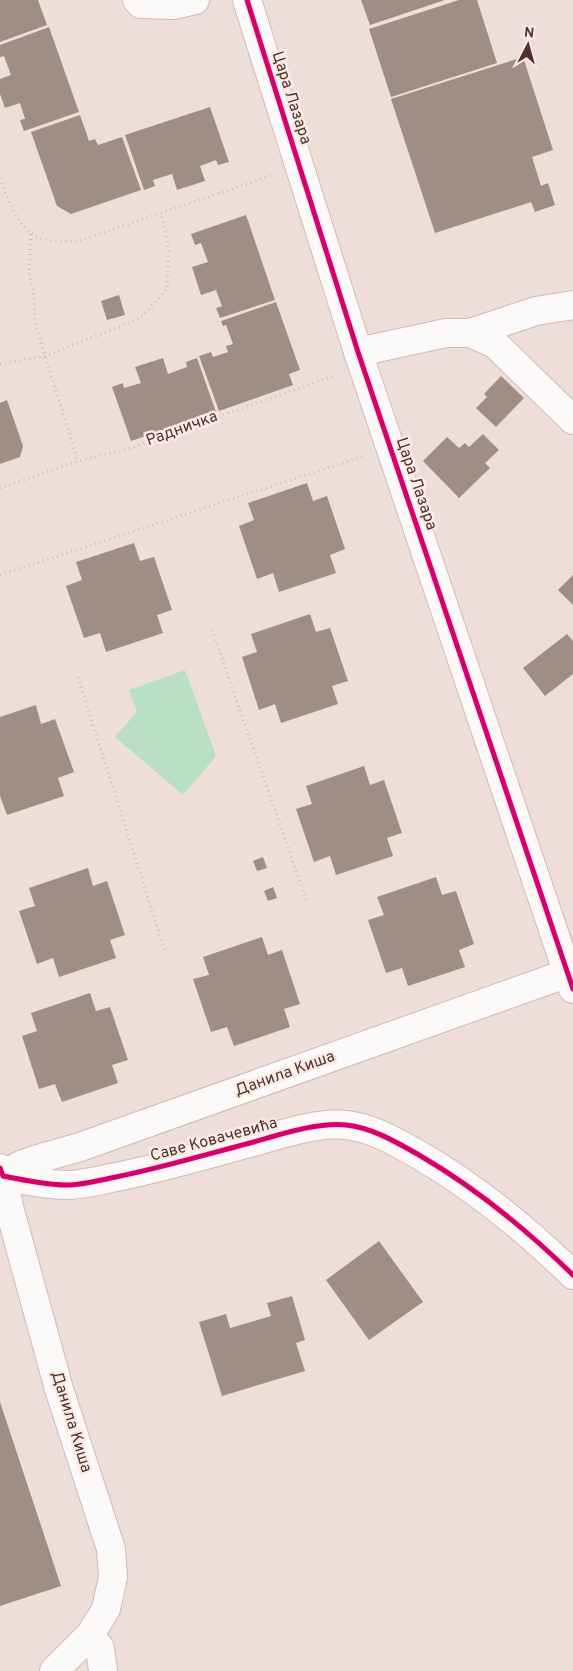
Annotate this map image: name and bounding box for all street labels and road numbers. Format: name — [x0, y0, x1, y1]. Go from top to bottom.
street label: Цара Лазара — [267, 49, 315, 147]
street label: Радничка — [143, 407, 221, 451]
street label: Цара Лазара — [391, 435, 441, 533]
street label: Данила Киша — [232, 1047, 338, 1101]
street label: Саве Ковачевића — [148, 1113, 280, 1167]
street label: Данила Киша — [46, 1369, 96, 1475]

